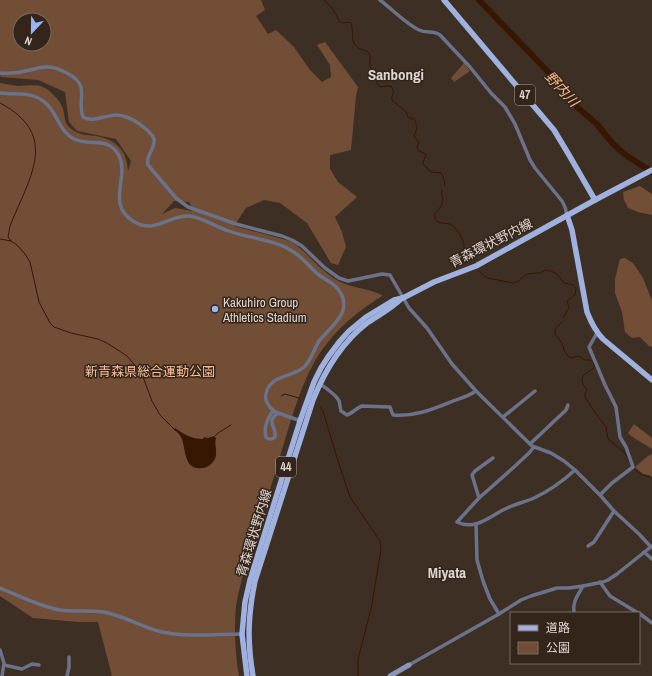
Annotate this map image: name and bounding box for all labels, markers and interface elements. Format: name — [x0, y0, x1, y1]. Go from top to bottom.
north arrow — [12, 12, 52, 52]
text: N — [23, 34, 34, 49]
district label: Sanbongi — [368, 64, 424, 85]
water label: 野内川 — [541, 68, 584, 112]
road number: 47 — [515, 85, 535, 105]
street label: 青森環状野内線 — [447, 215, 535, 271]
place label: Kakuhiro Group Athletics Stadium — [222, 294, 307, 326]
marker: Kakuhiro Group Athletics Stadium — [210, 304, 220, 314]
park label: 新青森県総合運動公園 — [85, 363, 215, 380]
road number: 44 — [276, 457, 296, 477]
street label: 青森環状野内線 — [233, 487, 275, 579]
district label: Miyata — [428, 562, 466, 583]
legend — [510, 612, 640, 664]
text: 道路 — [546, 620, 570, 636]
text: 公園 — [546, 640, 570, 656]

